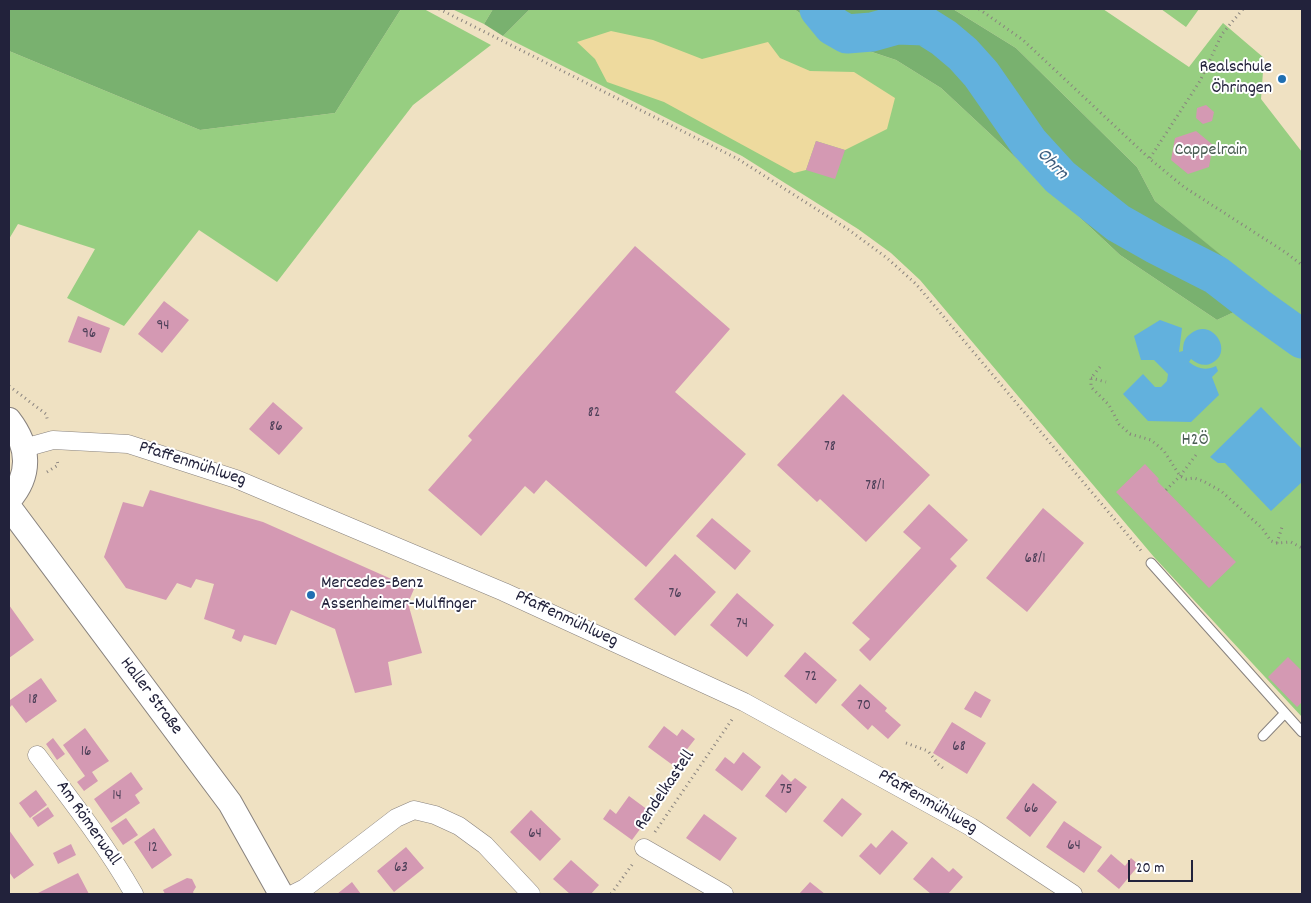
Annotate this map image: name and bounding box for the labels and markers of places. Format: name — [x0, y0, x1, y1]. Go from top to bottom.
place label: Realschule Öhringen — [1200, 58, 1272, 100]
marker: Realschule Öhringen — [1276, 73, 1288, 85]
place label: Mercedes-Benz Assenheimer-Mulfinger — [321, 574, 477, 616]
marker: Mercedes-Benz Assenheimer-Mulfinger — [305, 589, 317, 601]

